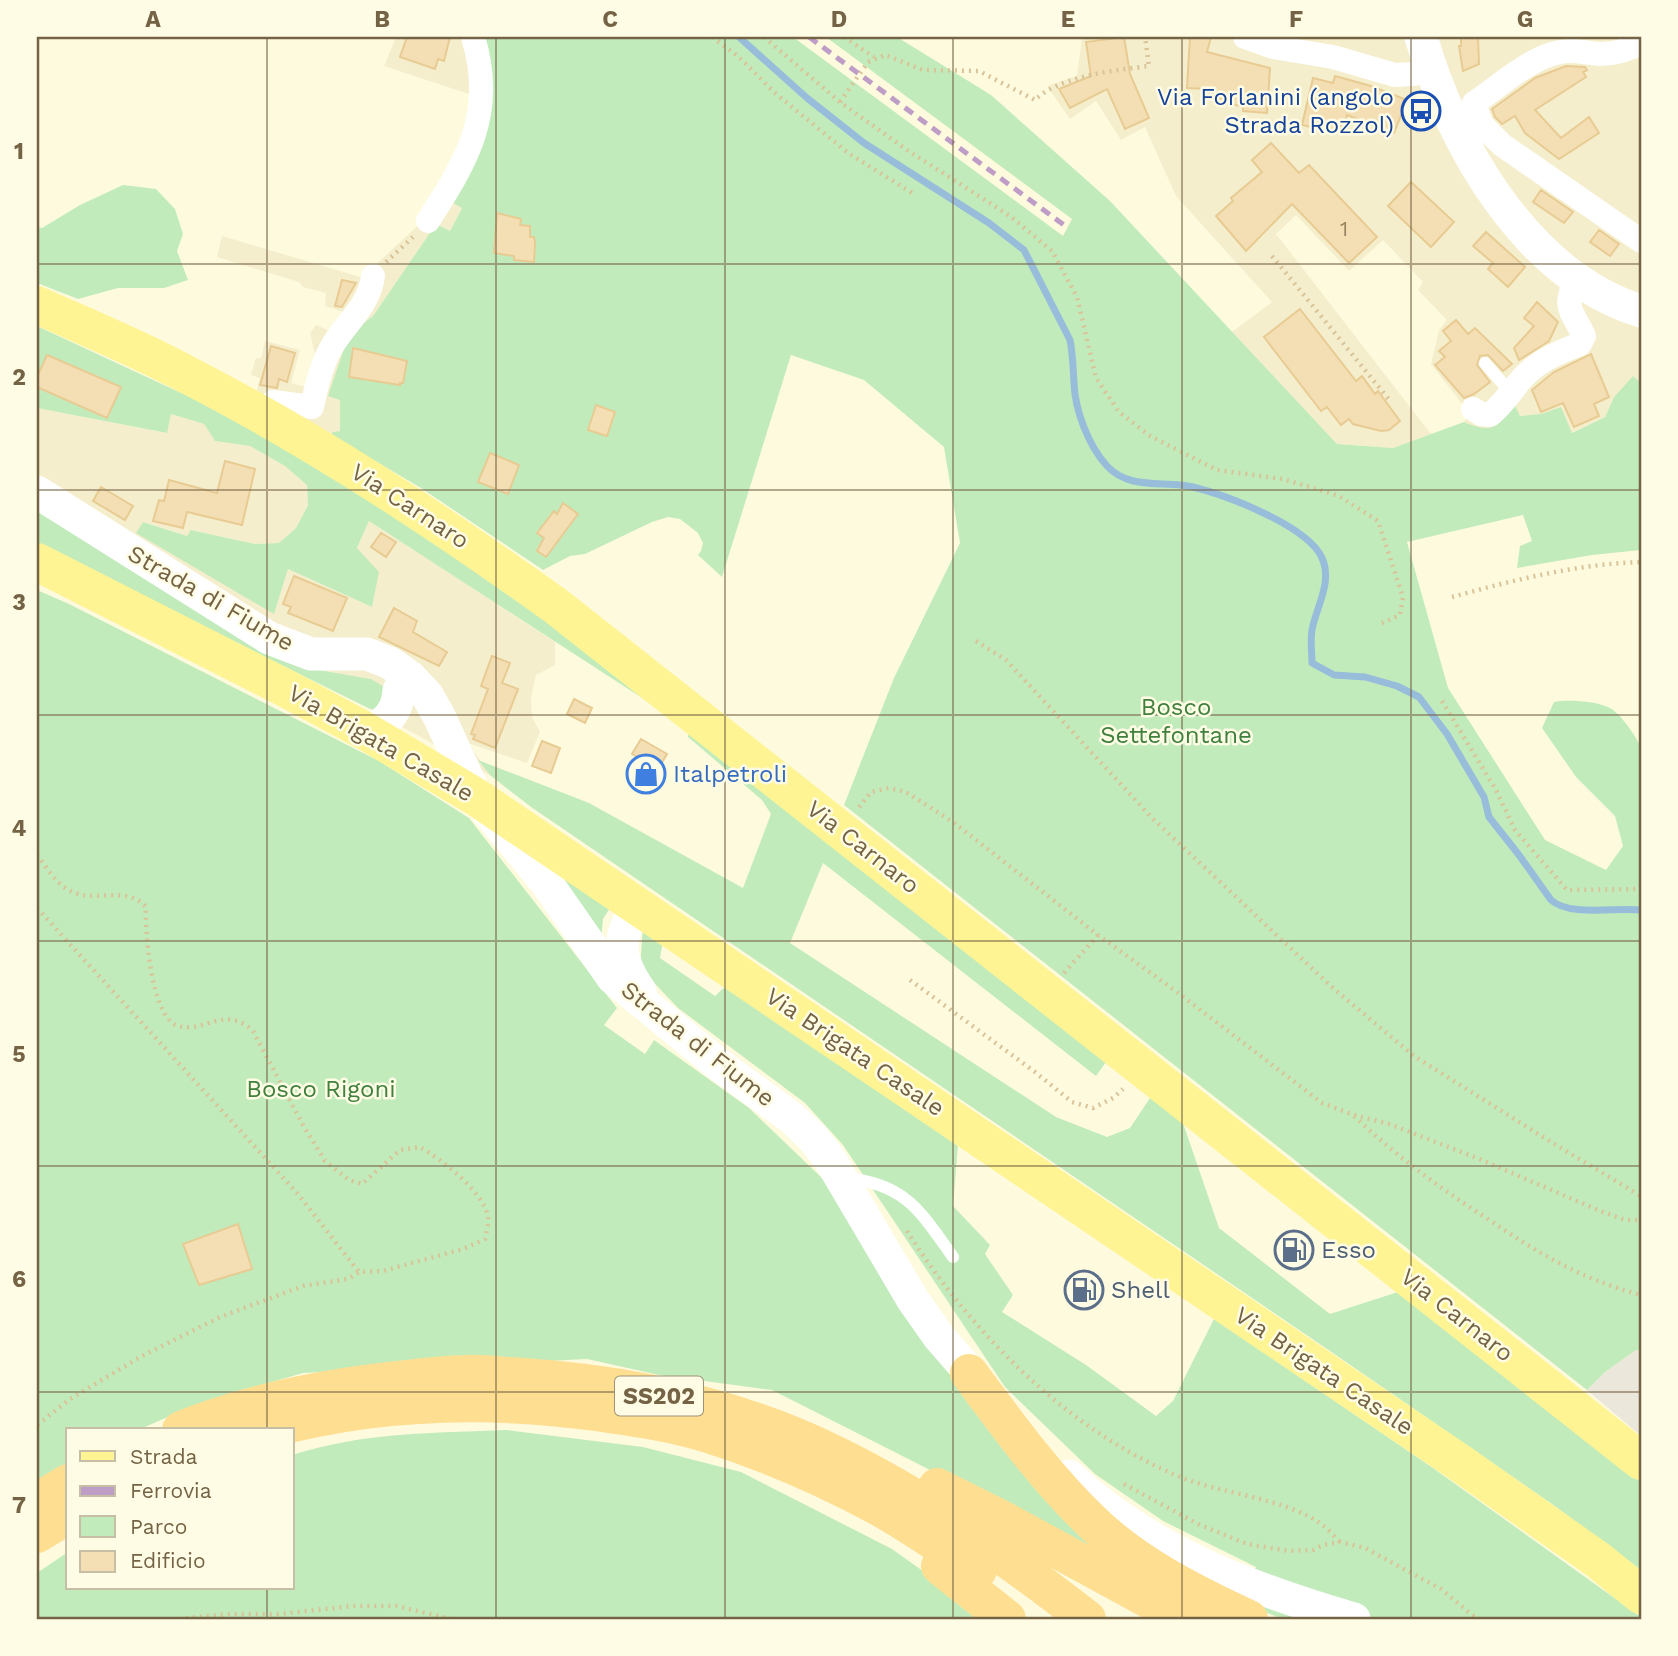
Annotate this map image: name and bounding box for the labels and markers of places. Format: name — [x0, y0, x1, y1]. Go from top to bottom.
place label: Via Forlanini (angolo Strada Rozzol) — [1157, 83, 1394, 139]
bus stop icon: Via Forlanini (angolo Strada Rozzol) — [1400, 90, 1442, 132]
shop icon: Italpetroli — [625, 753, 667, 795]
place label: Italpetroli — [673, 760, 787, 788]
fuel station icon: Esso — [1273, 1229, 1315, 1271]
place label: Esso — [1321, 1236, 1376, 1264]
fuel station icon: Shell — [1063, 1269, 1105, 1311]
place label: Shell — [1111, 1276, 1170, 1304]

